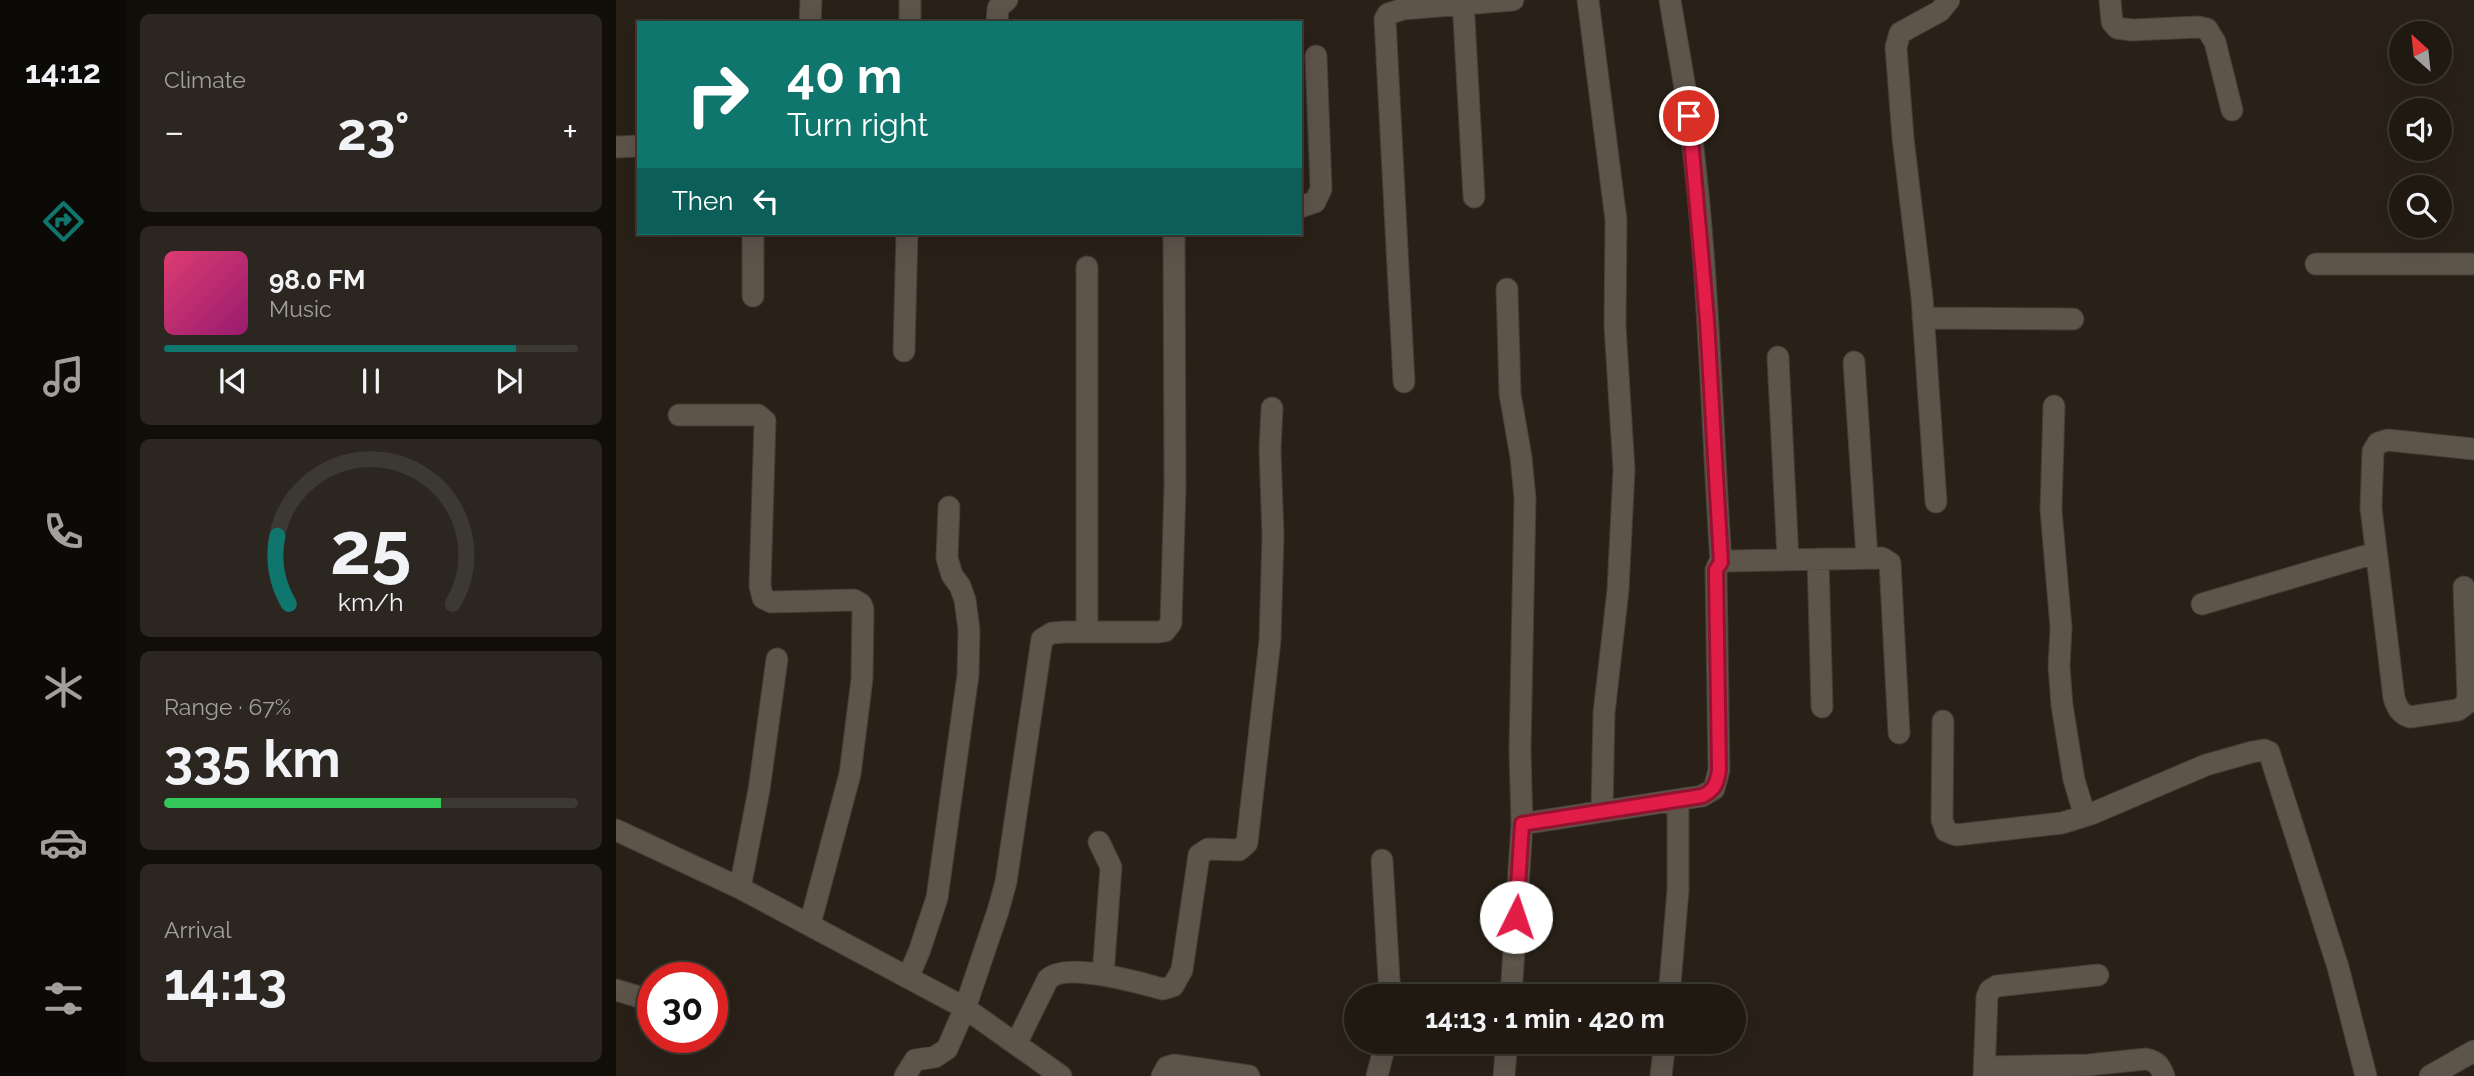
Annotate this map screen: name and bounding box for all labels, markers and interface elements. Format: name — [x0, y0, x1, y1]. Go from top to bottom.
north arrow — [2389, 21, 2452, 84]
map controls — [2389, 21, 2452, 238]
text: 40 m — [787, 47, 902, 104]
icon: right — [672, 49, 763, 140]
text: 14:12 — [25, 53, 101, 90]
text: Climate — [164, 66, 246, 93]
pin — [1659, 86, 1719, 146]
icon: arrive — [1670, 97, 1708, 135]
button: sound — [2389, 98, 2452, 161]
text: 23° — [337, 101, 410, 162]
text: Turn right — [787, 106, 928, 143]
text: − — [164, 109, 184, 154]
text: + — [562, 109, 578, 154]
button: search — [2389, 175, 2452, 238]
icon: left — [747, 182, 785, 220]
text: Then — [672, 186, 733, 216]
icon: directions — [39, 197, 88, 246]
text: 98.0 FM — [269, 265, 366, 295]
text: Music — [269, 295, 332, 322]
icon: music — [39, 352, 88, 401]
icon: previous — [214, 362, 252, 400]
icon: pause — [352, 362, 390, 400]
icon: next — [490, 362, 528, 400]
text: 25 — [330, 506, 412, 591]
icon: phone — [39, 507, 88, 556]
text: km/h — [338, 587, 404, 617]
icon: climate — [39, 663, 88, 712]
text: Range · 67% — [164, 693, 291, 720]
text: 335 km — [164, 728, 341, 789]
icon: car — [39, 818, 88, 867]
position arrow — [1479, 880, 1553, 954]
text: Arrival — [164, 916, 231, 943]
text: 14:13 — [164, 951, 287, 1012]
speed limit sign: 30 — [637, 962, 728, 1053]
icon: filters — [39, 974, 88, 1023]
text: 14:13 · 1 min · 420 m — [1425, 1004, 1665, 1034]

